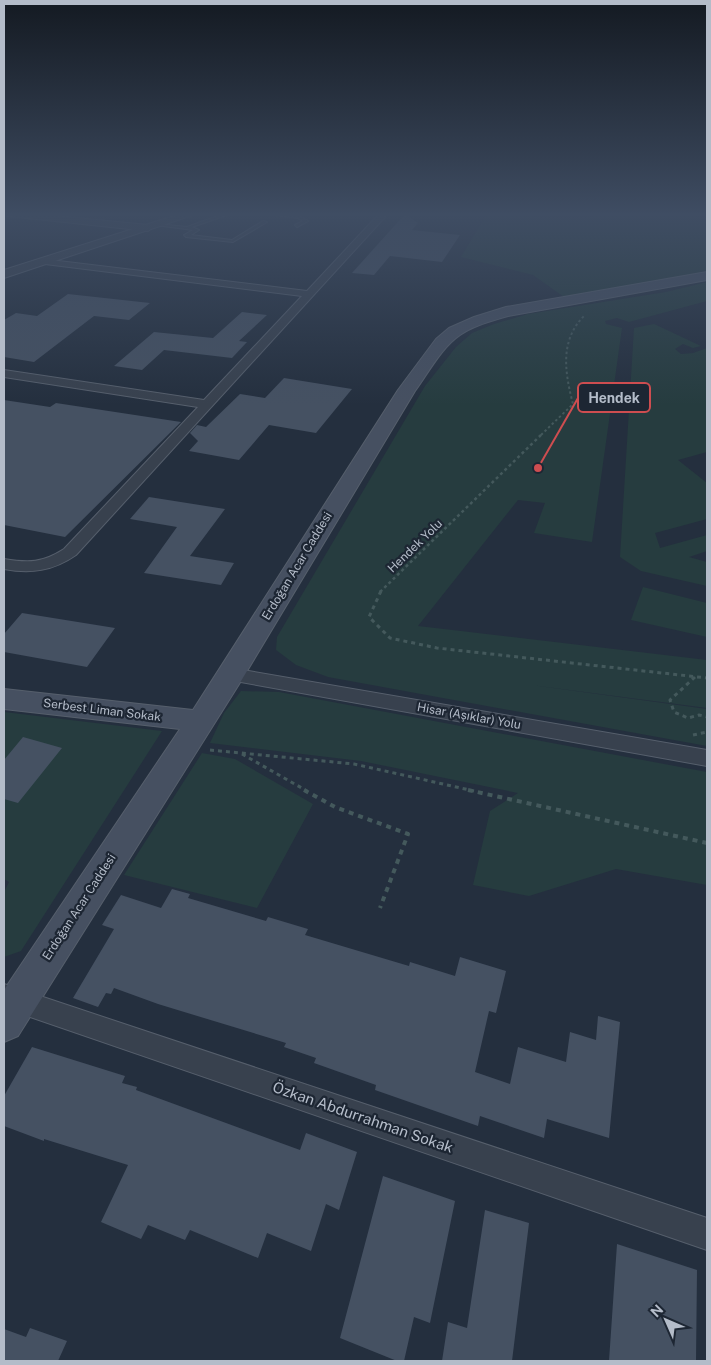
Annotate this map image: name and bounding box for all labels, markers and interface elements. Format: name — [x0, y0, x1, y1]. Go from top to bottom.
callout: Hendek — [578, 383, 650, 412]
text: Hendek — [588, 390, 640, 406]
street label: Erdoğan Acar Caddesi — [259, 509, 335, 623]
street label: Hendek Yolu — [385, 517, 445, 575]
street label: Serbest Liman Sokak — [42, 696, 162, 724]
street label: Hisar (Aşıklar) Yolu — [416, 700, 522, 732]
street label: Erdoğan Acar Caddesi — [39, 851, 119, 963]
street label: Özkan Abdurrahman Sokak — [271, 1077, 456, 1156]
north arrow — [641, 1295, 691, 1345]
text: N — [647, 1301, 666, 1320]

